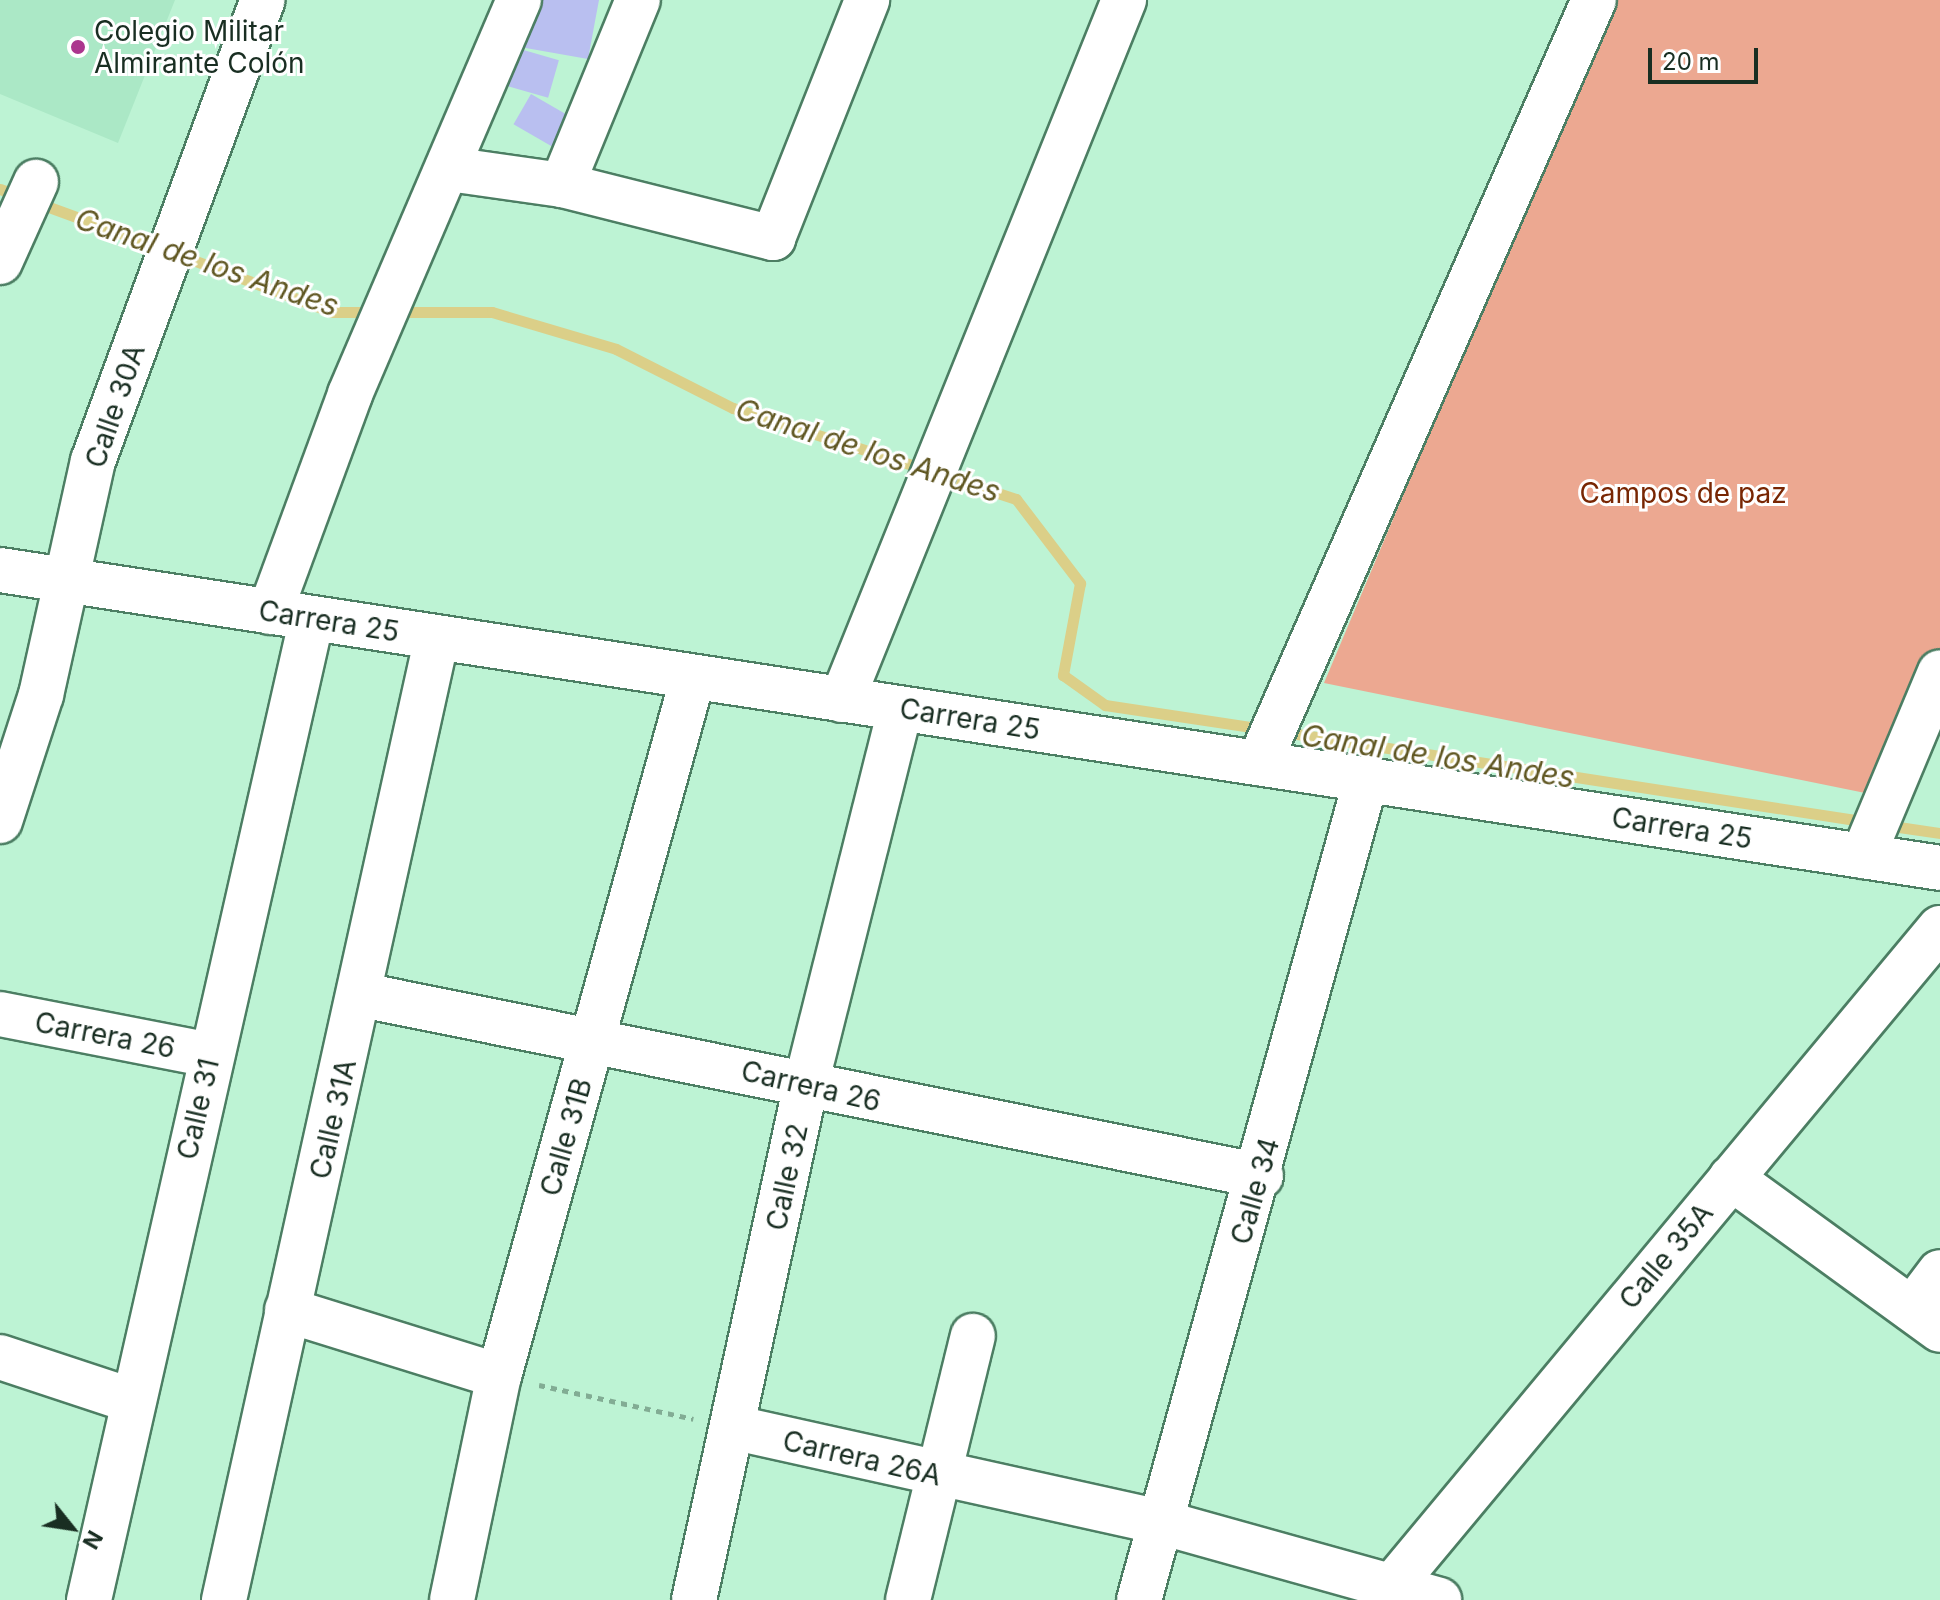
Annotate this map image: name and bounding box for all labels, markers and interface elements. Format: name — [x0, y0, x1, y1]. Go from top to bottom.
place label: Colegio Militar Almirante Colón — [94, 14, 305, 80]
scale bar — [1652, 32, 1762, 82]
marker: Colegio Militar Almirante Colón — [69, 38, 87, 56]
text: 20 m — [1662, 47, 1720, 76]
water label: Canal de los Andes — [71, 200, 343, 324]
street label: Calle 30A — [78, 340, 152, 472]
water label: Canal de los Andes — [731, 390, 1005, 510]
park label: Campos de paz — [1579, 476, 1787, 510]
street label: Carrera 25 — [256, 593, 402, 649]
street label: Carrera 25 — [897, 691, 1043, 747]
water label: Canal de los Andes — [1299, 717, 1577, 795]
street label: Carrera 25 — [1609, 800, 1755, 856]
street label: Carrera 26 — [32, 1005, 178, 1065]
street label: Carrera 26 — [738, 1054, 884, 1118]
street label: Calle 31 — [170, 1055, 226, 1163]
street label: Calle 31A — [303, 1056, 363, 1182]
street label: Calle 31B — [533, 1074, 599, 1200]
street label: Calle 32 — [759, 1121, 815, 1233]
street label: Calle 34 — [1224, 1134, 1286, 1248]
street label: Calle 35A — [1612, 1196, 1720, 1316]
street label: Carrera 26A — [780, 1423, 944, 1493]
north arrow — [32, 1488, 112, 1568]
text: N — [77, 1526, 108, 1554]

